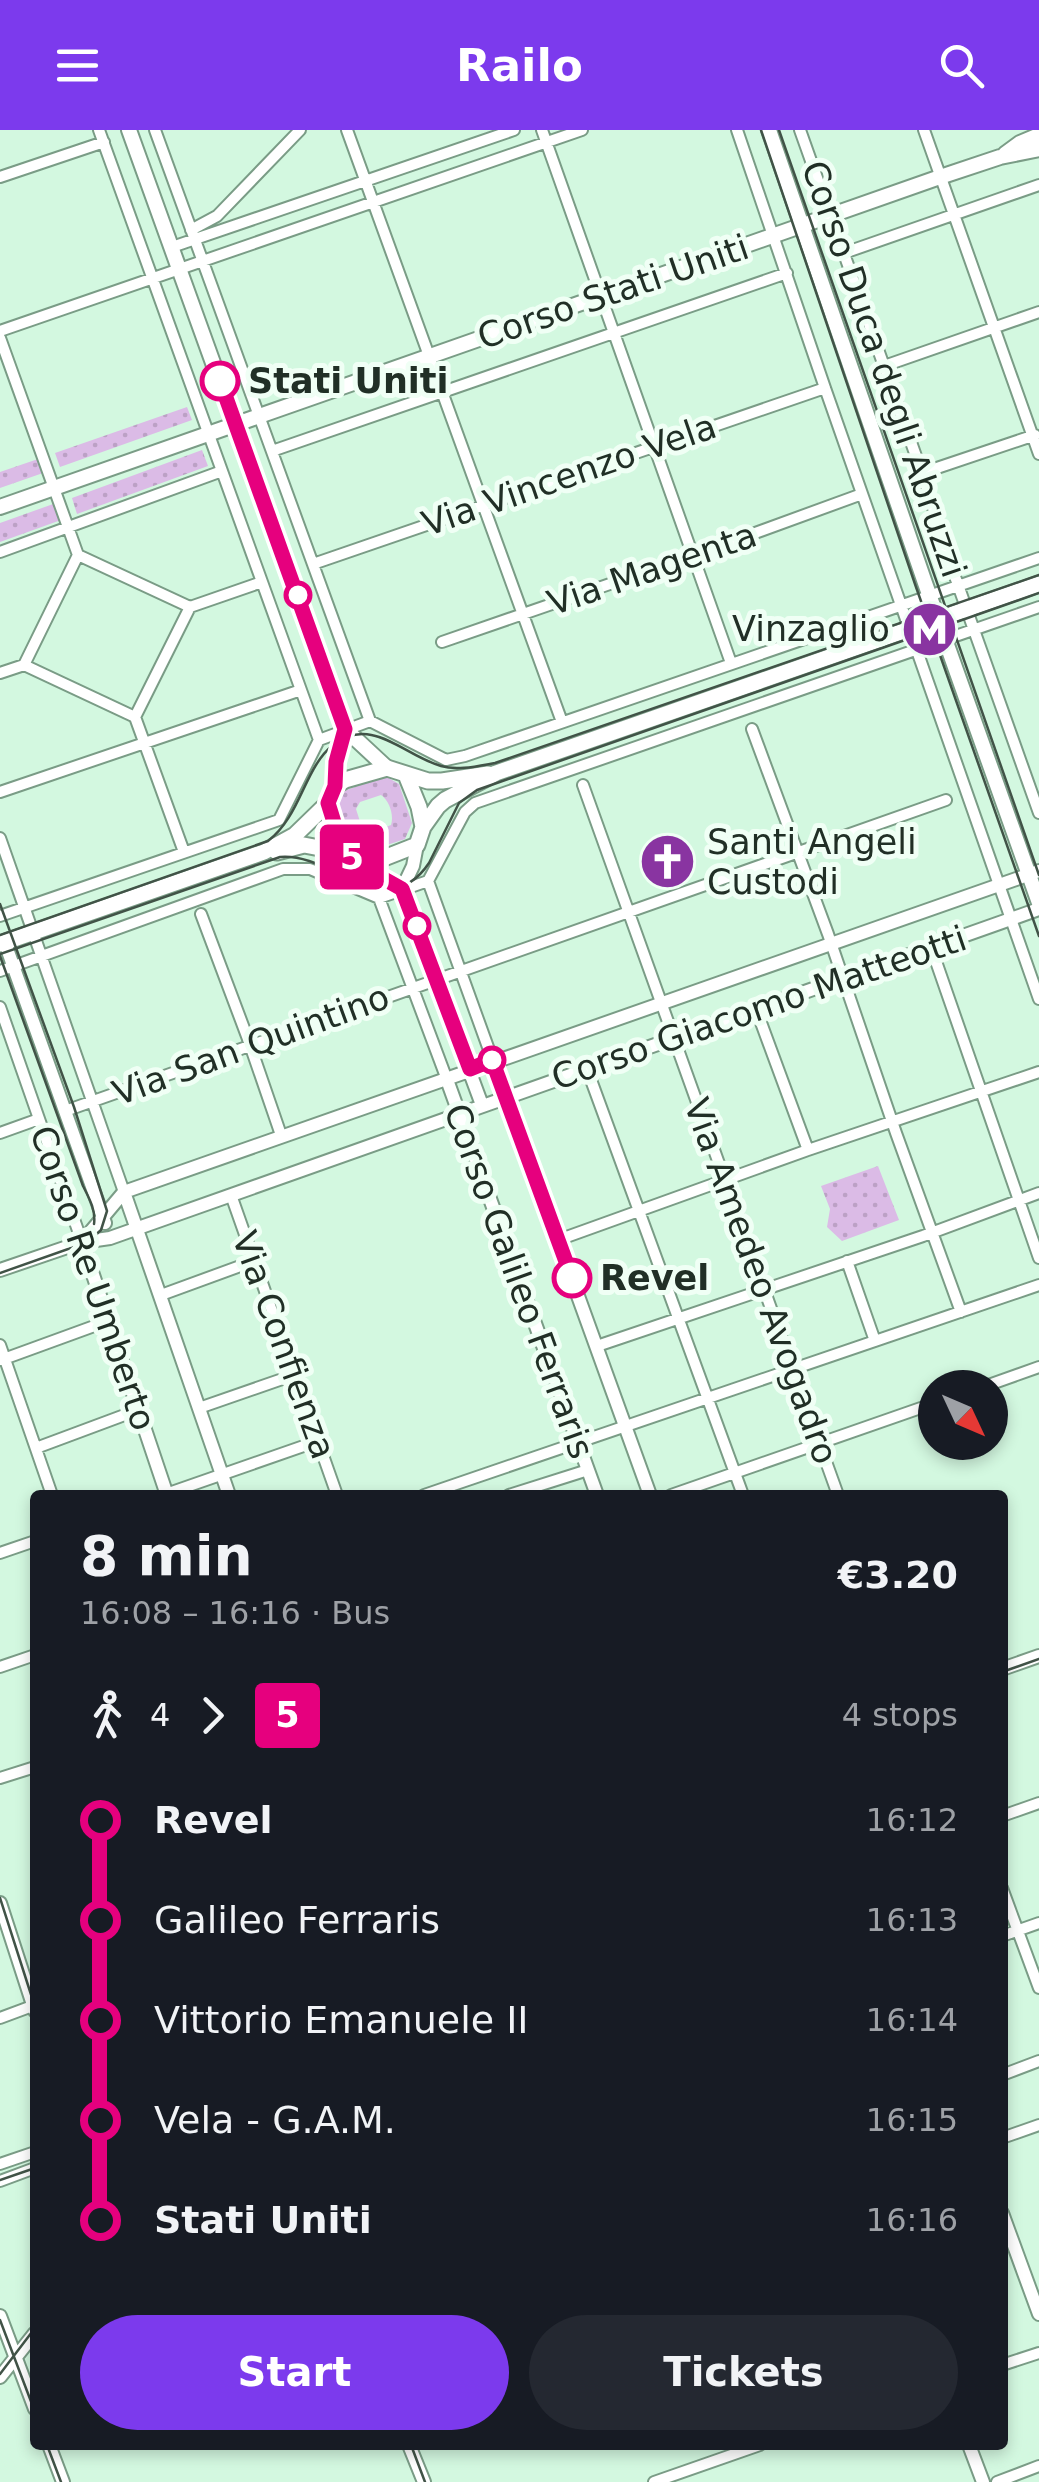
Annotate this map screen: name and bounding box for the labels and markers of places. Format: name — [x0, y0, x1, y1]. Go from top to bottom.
place label: Stati Uniti — [248, 361, 449, 401]
marker: Stati Uniti — [201, 362, 239, 400]
unlabelled marker — [285, 582, 311, 608]
metro station icon: Vinzaglio — [899, 599, 959, 659]
place label: Vinzaglio — [732, 609, 890, 649]
place label: Santi Angeli Custodi — [707, 822, 917, 902]
church icon: Santi Angeli Custodi — [638, 832, 698, 892]
unlabelled marker — [404, 913, 430, 939]
unlabelled marker — [479, 1047, 505, 1073]
place label: Revel — [600, 1258, 709, 1298]
marker: Revel — [553, 1259, 591, 1297]

